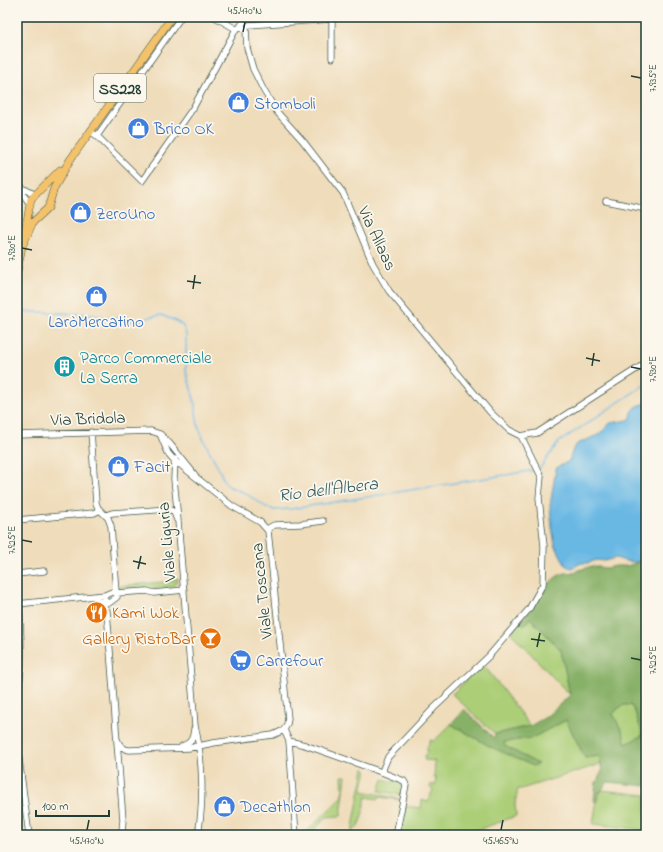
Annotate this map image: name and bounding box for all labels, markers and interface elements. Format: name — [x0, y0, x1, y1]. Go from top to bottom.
text: 45.470°N — [228, 4, 262, 19]
text: 7.935°E — [646, 64, 661, 92]
road number: SS228 — [94, 74, 146, 102]
shop icon: Stomboli — [226, 90, 252, 116]
place label: Stomboli — [254, 92, 316, 117]
shop icon: Brico OK — [126, 115, 152, 141]
place label: Brico OK — [153, 117, 215, 142]
shop icon: ZeroUno — [67, 200, 93, 226]
street label: Via Allaas — [350, 201, 402, 275]
place label: ZeroUno — [96, 202, 156, 227]
text: 7.930°E — [5, 235, 20, 261]
shop icon: LaròMercatino — [83, 284, 109, 310]
place label: LaròMercatino — [48, 310, 144, 335]
place label: Parco Commerciale La Serra — [80, 346, 212, 391]
building icon: Parco Commerciale La Serra — [51, 354, 77, 380]
text: 7.930°E — [646, 356, 661, 382]
street label: Via Bridola — [49, 406, 126, 433]
shop icon: Facit — [105, 453, 131, 479]
place label: Facit — [133, 455, 171, 480]
water label: Rio dell'Albera — [277, 472, 380, 510]
street label: Viale Liguria — [152, 501, 186, 584]
text: 7.925°E — [5, 526, 20, 554]
street label: Viale Toscana — [245, 541, 280, 641]
restaurant icon: Kami Wok — [84, 599, 110, 625]
place label: Kami Wok — [112, 601, 179, 626]
bar icon: Gallery RistoBar — [198, 625, 224, 651]
place label: Gallery RistoBar — [82, 627, 197, 653]
text: 7.925°E — [646, 646, 661, 674]
supermarket icon: Carrefour — [228, 647, 254, 673]
place label: Carrefour — [256, 649, 324, 674]
scale bar — [36, 792, 109, 818]
shop icon: Decathlon — [212, 793, 238, 819]
place label: Decathlon — [239, 795, 311, 820]
text: 100 m — [42, 798, 69, 816]
text: 45.470°N — [70, 834, 104, 849]
text: 45.465°N — [483, 834, 519, 849]

